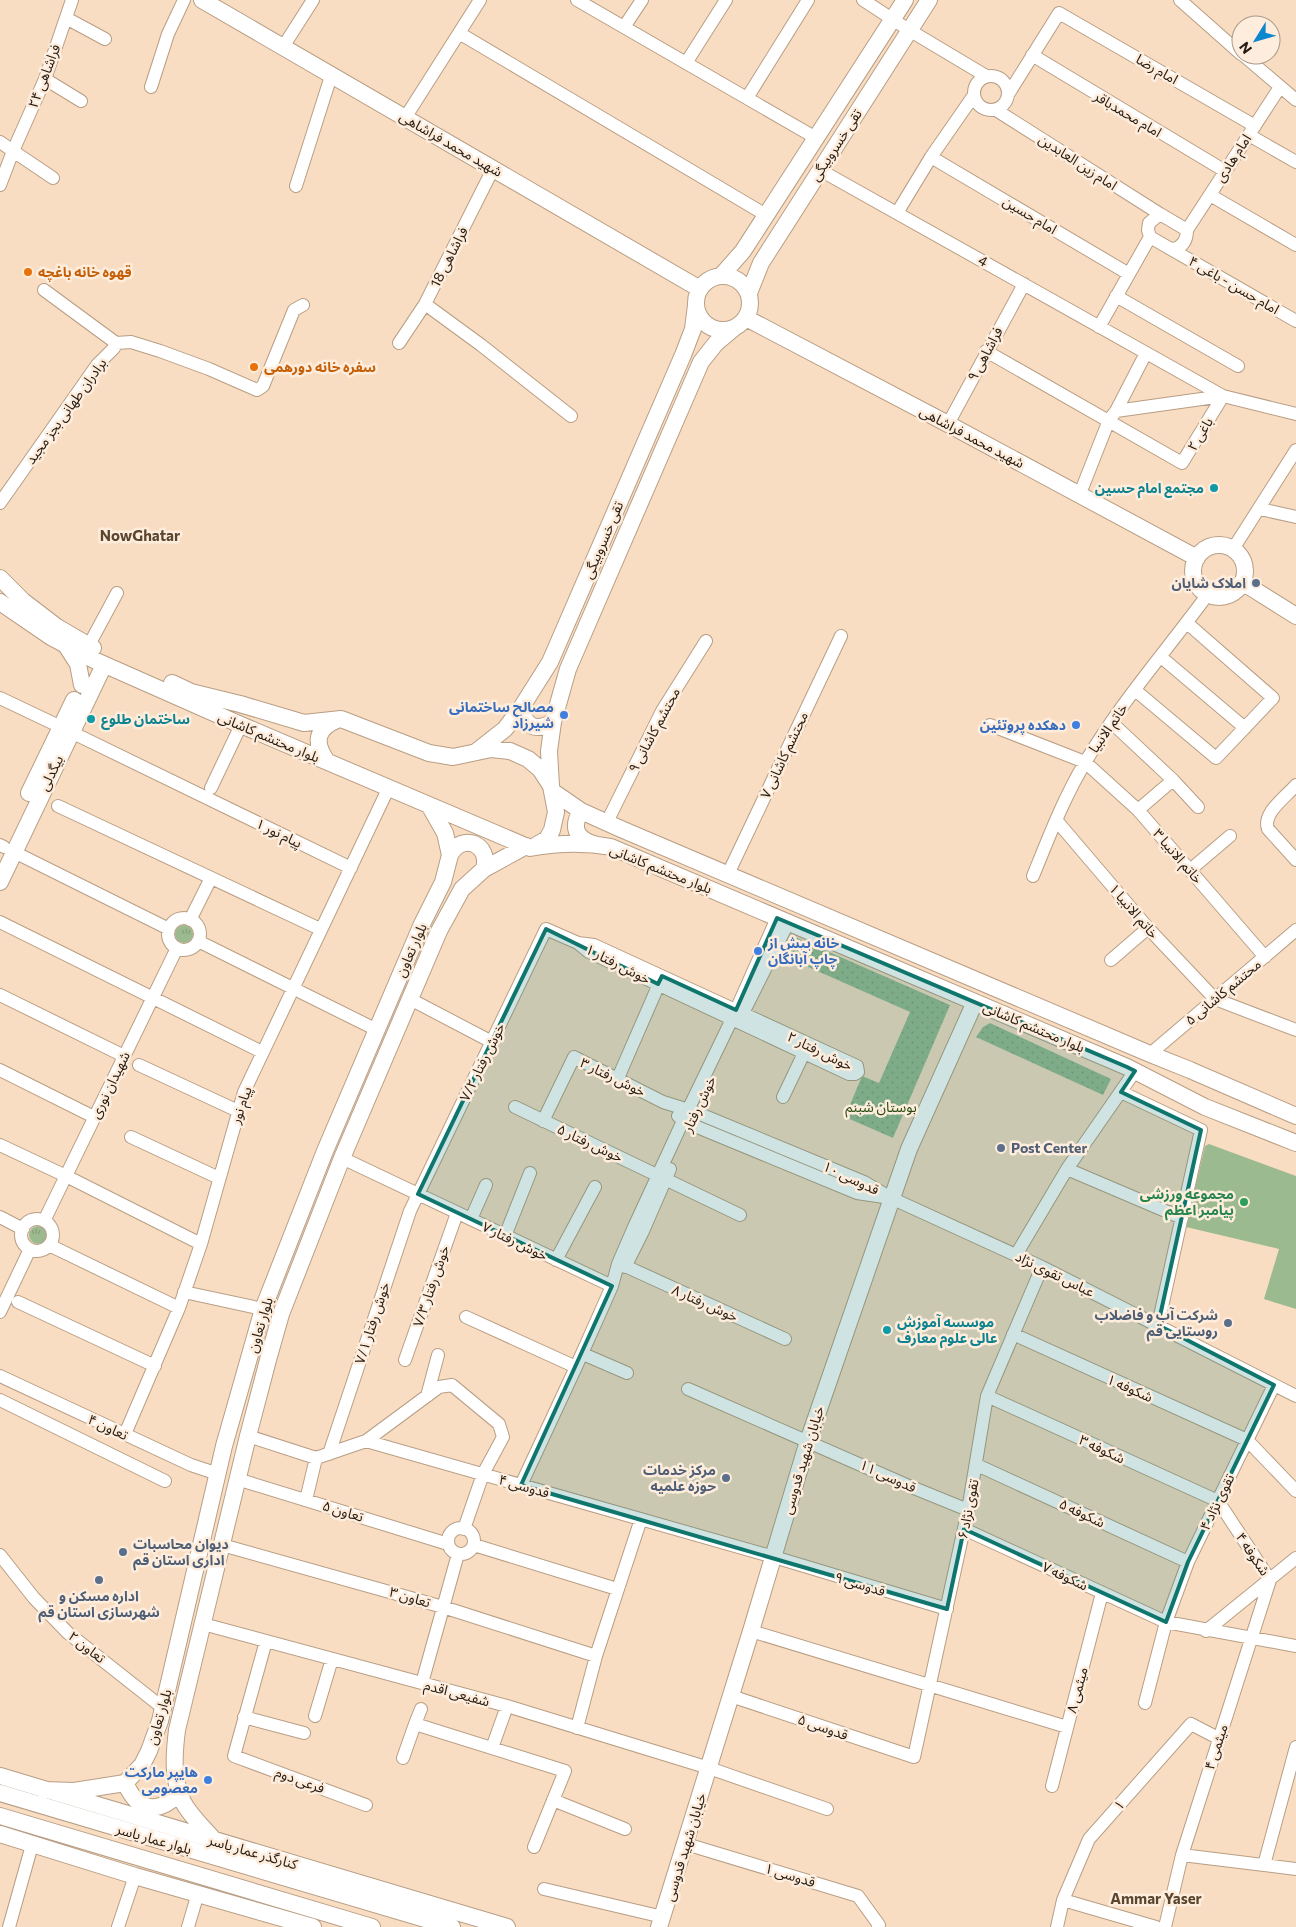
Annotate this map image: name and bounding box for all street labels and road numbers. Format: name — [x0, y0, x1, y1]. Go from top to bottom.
street label: فراشاهی ۲۴ — [24, 42, 64, 110]
street label: امام رضا — [1132, 50, 1181, 90]
street label: امام محمدباقر — [1089, 86, 1165, 143]
street label: تقی خسروبیگی — [806, 106, 866, 184]
street label: شهید محمد فراشاهی — [396, 107, 506, 181]
street label: امام زین العابدین — [1034, 130, 1121, 196]
street label: امام هادی — [1211, 131, 1257, 186]
street label: امام حسین — [999, 192, 1060, 240]
street label: فراشاهی 18 — [426, 224, 472, 290]
street label: 4 — [975, 251, 992, 270]
street label: امام حسن - باغی ۴ — [1184, 252, 1283, 320]
street label: فراشاهی ۹ — [963, 324, 1007, 384]
street label: برادران طهانی بجز مجید — [22, 354, 111, 468]
street label: شهید محمد فراشاهی — [917, 402, 1027, 472]
street label: باغی ۲ — [1183, 414, 1217, 454]
street label: تقی خسروبیگی — [579, 499, 627, 581]
street label: محتشم کاشانی ۹ — [624, 684, 686, 776]
street label: خاتم الانبیا — [1084, 700, 1133, 757]
street label: بلوار محتشم کاشانی — [215, 707, 323, 768]
street label: محتشم کاشانی ۷ — [756, 709, 814, 802]
street label: بیگدلی — [35, 752, 67, 794]
street label: پیام نور ۱ — [252, 814, 305, 854]
street label: خاتم الانبیا ۳ — [1148, 825, 1207, 889]
street label: بلوار محتشم کاشانی — [607, 840, 715, 900]
street label: خاتم الانبیا ۱ — [1104, 880, 1163, 944]
street label: بلوار تعاون — [391, 920, 431, 980]
street label: خوش رفتار ۱ — [582, 940, 654, 988]
street label: محتشم کاشانی ۵ — [1181, 955, 1266, 1031]
street label: بلوار محتشم کاشانی — [980, 997, 1088, 1058]
street label: خوش رفتار ۷/۲ — [455, 1020, 509, 1104]
street label: خوش رفتار ۲ — [784, 1027, 856, 1075]
street label: شهیدان نوری — [86, 1048, 134, 1122]
street label: خوش رفتار ۳ — [577, 1053, 649, 1101]
street label: خوش رفتار — [678, 1073, 720, 1136]
street label: پیام نور — [226, 1084, 258, 1128]
street label: خوش رفتار ۵ — [554, 1120, 626, 1166]
street label: قدوسی ۱۰ — [820, 1157, 882, 1199]
street label: خوش رفتار ۷ — [479, 1217, 551, 1265]
street label: خوش رفتار ۷/۳ — [409, 1243, 453, 1329]
street label: عباس تقوی نژاد — [1013, 1247, 1097, 1301]
street label: خوش رفتار ۷/۱ — [350, 1280, 394, 1366]
street label: خوش رفتار ۸ — [669, 1280, 741, 1326]
street label: بلوار تعاون — [243, 1295, 277, 1355]
street label: شکوفه ۱ — [1104, 1370, 1156, 1406]
street label: خیابان شهید قدوسی — [778, 1404, 828, 1516]
street label: تعاون ۴ — [85, 1410, 131, 1444]
street label: شکوفه ۳ — [1076, 1431, 1128, 1467]
street label: قدوسی ۱۱ — [857, 1456, 919, 1496]
street label: قدوسی ۴ — [497, 1470, 551, 1502]
street label: تقوی نژاد ۴ — [1196, 1471, 1238, 1533]
street label: تقوی نژاد ۶ — [953, 1477, 983, 1541]
street label: شکوفه ۵ — [1056, 1495, 1108, 1531]
street label: تعاون ۵ — [320, 1496, 366, 1526]
street label: شکوفه ۴ — [1232, 1529, 1274, 1579]
street label: شکوفه ۷ — [1039, 1558, 1091, 1594]
street label: قدوسی ۹ — [833, 1568, 887, 1600]
street label: تعاون ۳ — [387, 1583, 433, 1611]
street label: تعاون ۲ — [65, 1627, 109, 1667]
street label: میثمی ۸ — [1062, 1665, 1092, 1715]
street label: شفیعی اقدم — [422, 1676, 492, 1712]
street label: بلوار تعاون — [142, 1687, 176, 1747]
street label: قدوسی ۵ — [796, 1710, 850, 1744]
street label: میثمی ۴ — [1200, 1722, 1232, 1772]
street label: فرعی دوم — [272, 1763, 327, 1799]
street label: خیابان شهید قدوسی — [660, 1791, 710, 1903]
street label: ۱ — [1110, 1796, 1128, 1813]
street label: بلوار عمار یاسر — [113, 1819, 194, 1858]
street label: کنارگذر عمار یاسر — [205, 1830, 300, 1873]
street label: قدوسی ۱ — [763, 1859, 817, 1891]

